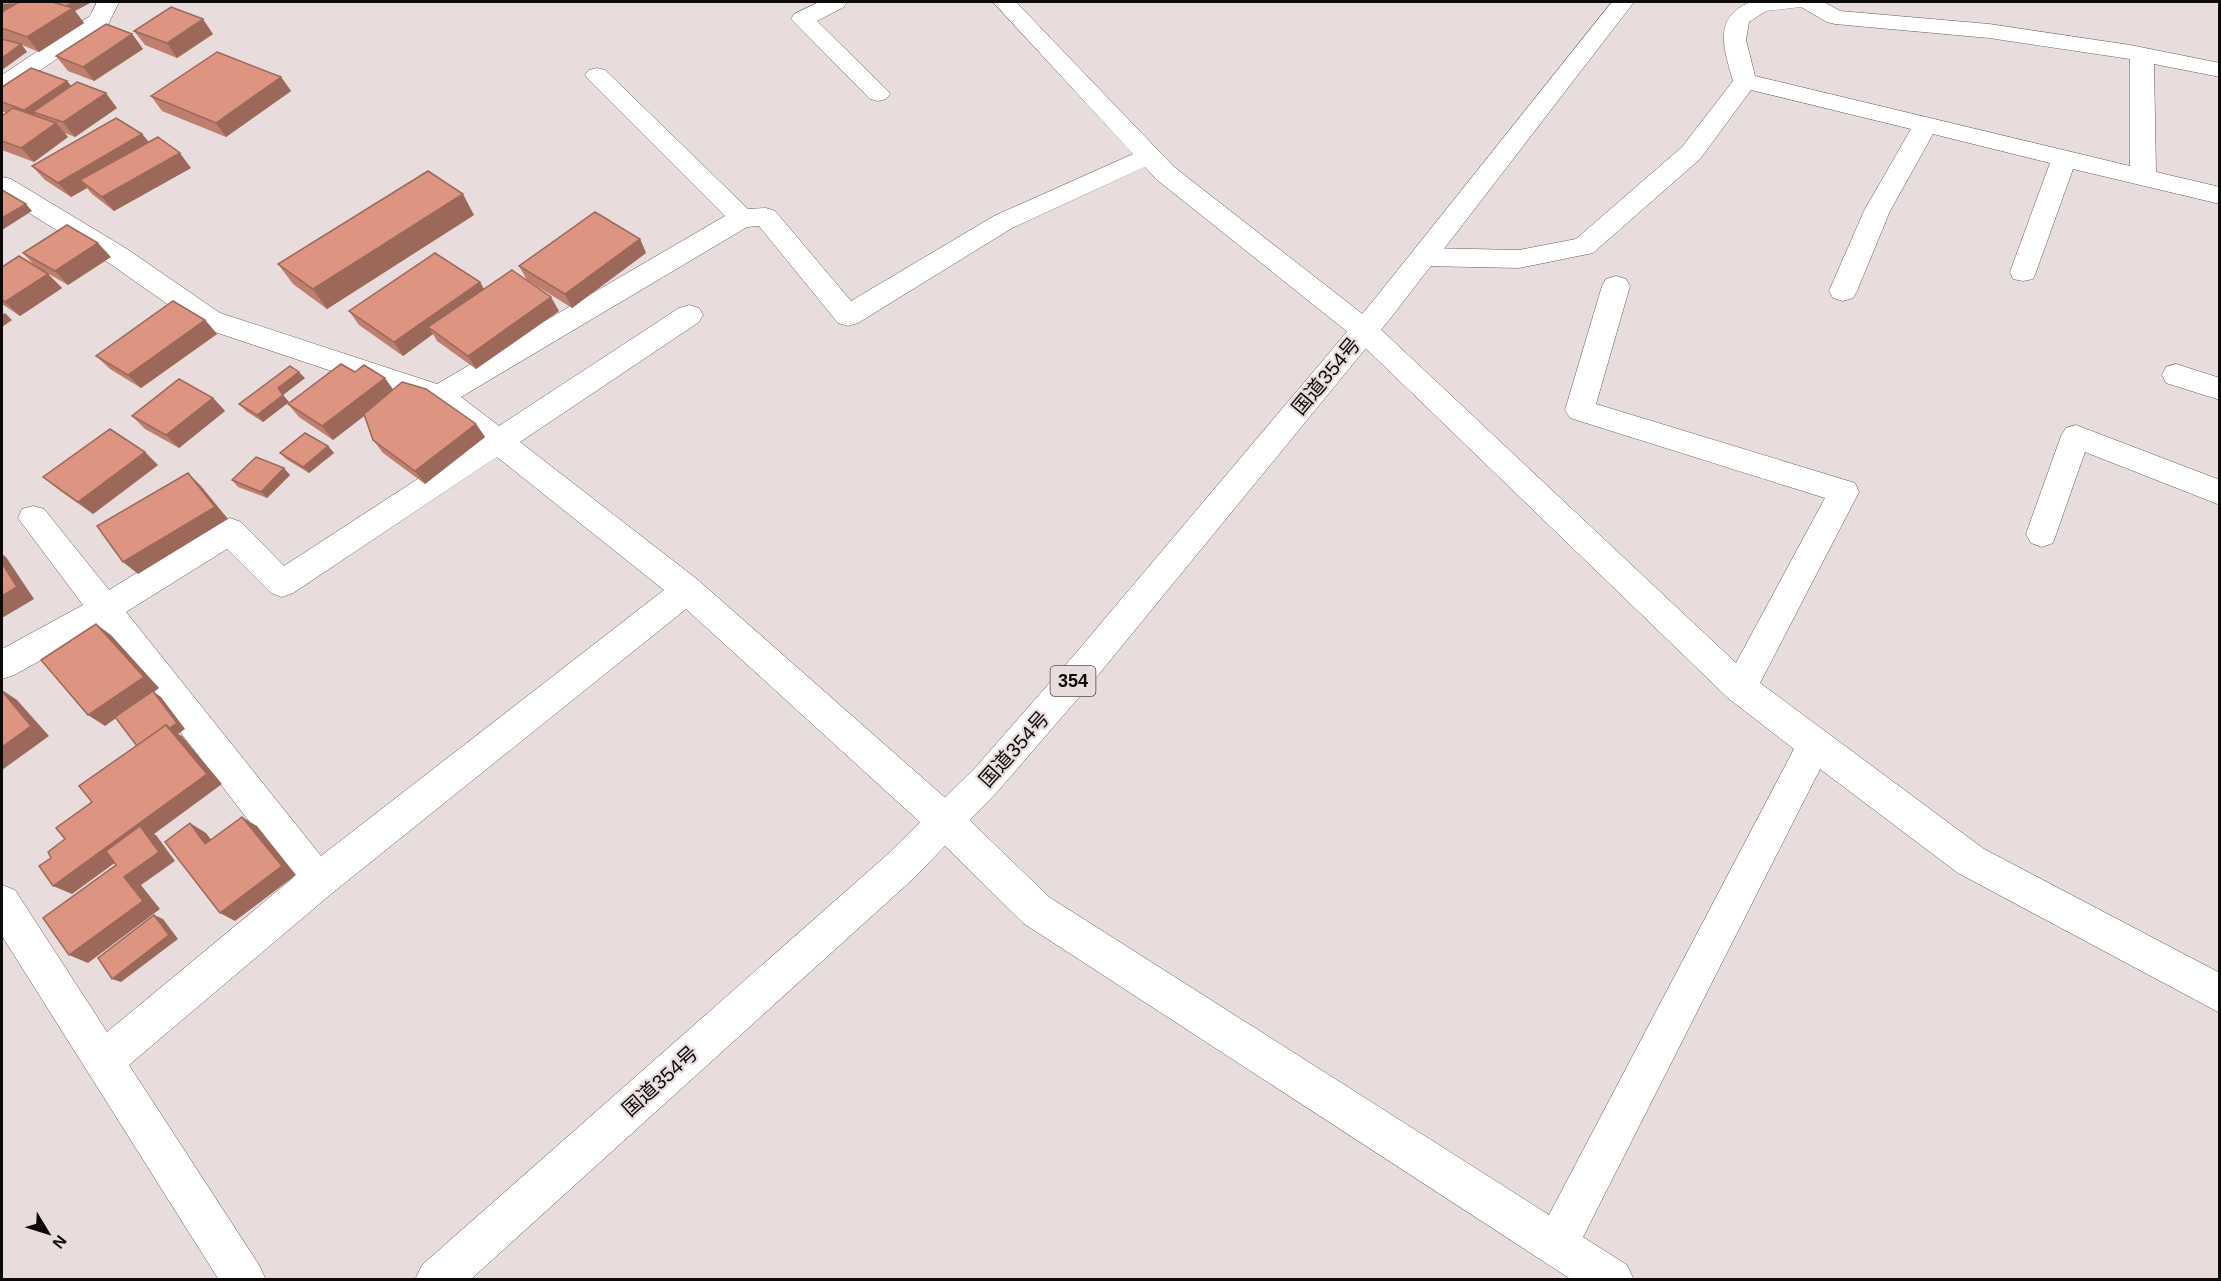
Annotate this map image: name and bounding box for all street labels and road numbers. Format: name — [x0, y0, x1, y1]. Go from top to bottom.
street label: 国道354号 — [1288, 333, 1364, 419]
road number: 354 — [1050, 666, 1096, 696]
street label: 国道354号 — [975, 707, 1053, 791]
street label: 国道354号 — [618, 1042, 702, 1120]

